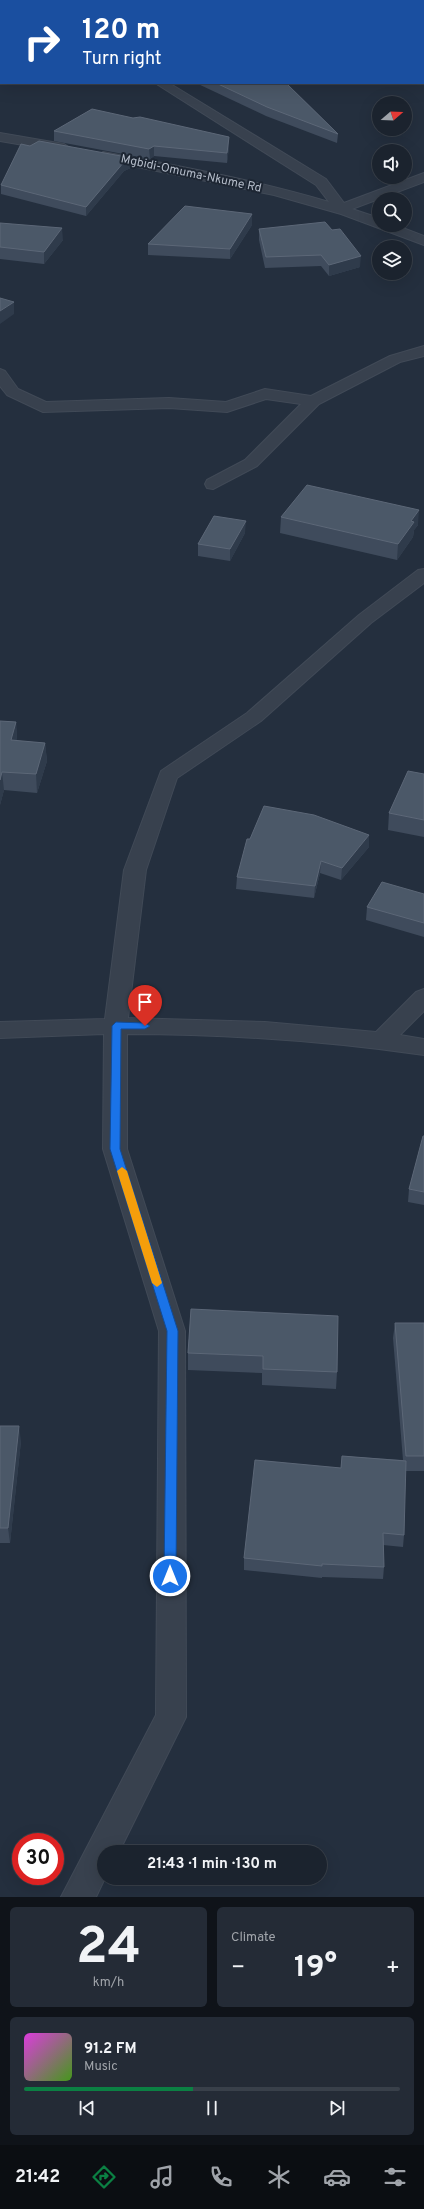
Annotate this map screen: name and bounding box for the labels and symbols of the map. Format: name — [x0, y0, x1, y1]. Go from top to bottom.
north arrow — [372, 96, 412, 136]
street label: Mgbidi-Omuma-Nkume Rd — [119, 151, 263, 197]
pin — [128, 985, 162, 1026]
position arrow — [149, 1555, 191, 1597]
speed limit sign: 30 — [12, 1833, 64, 1885]

